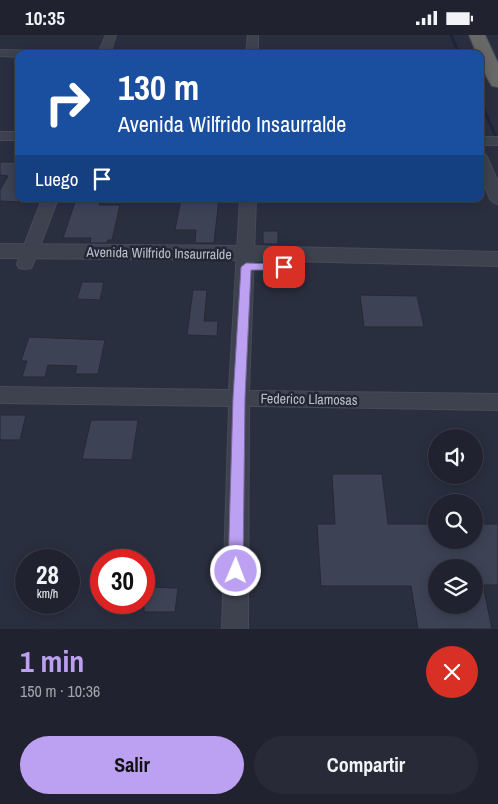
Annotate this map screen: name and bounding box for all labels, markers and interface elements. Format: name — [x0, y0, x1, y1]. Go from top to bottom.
text: 10:35 — [25, 5, 65, 31]
text: 130 m — [118, 64, 199, 111]
icon: right — [35, 70, 100, 135]
text: Avenida Wilfrido Insaurralde — [118, 109, 346, 139]
icon: arrive — [88, 165, 116, 193]
text: Luego — [35, 166, 78, 192]
street label: Avenida Wilfrido Insaurralde — [85, 243, 232, 263]
pin — [263, 246, 305, 288]
icon: arrive — [270, 253, 298, 281]
street label: Federico Llamosas — [260, 389, 358, 409]
map controls — [428, 429, 483, 614]
button: sound — [428, 429, 483, 484]
button: search — [428, 494, 483, 549]
position arrow — [209, 544, 261, 596]
speed limit sign: 30 — [90, 549, 155, 614]
text: 28 — [36, 558, 59, 592]
button: layers — [428, 559, 483, 614]
text: km/h — [37, 586, 58, 602]
text: 1 min — [20, 641, 84, 681]
button: close — [426, 646, 478, 698]
text: 150 m · 10:36 — [20, 680, 100, 702]
button: Salir — [20, 736, 244, 794]
button: Compartir — [254, 736, 478, 794]

